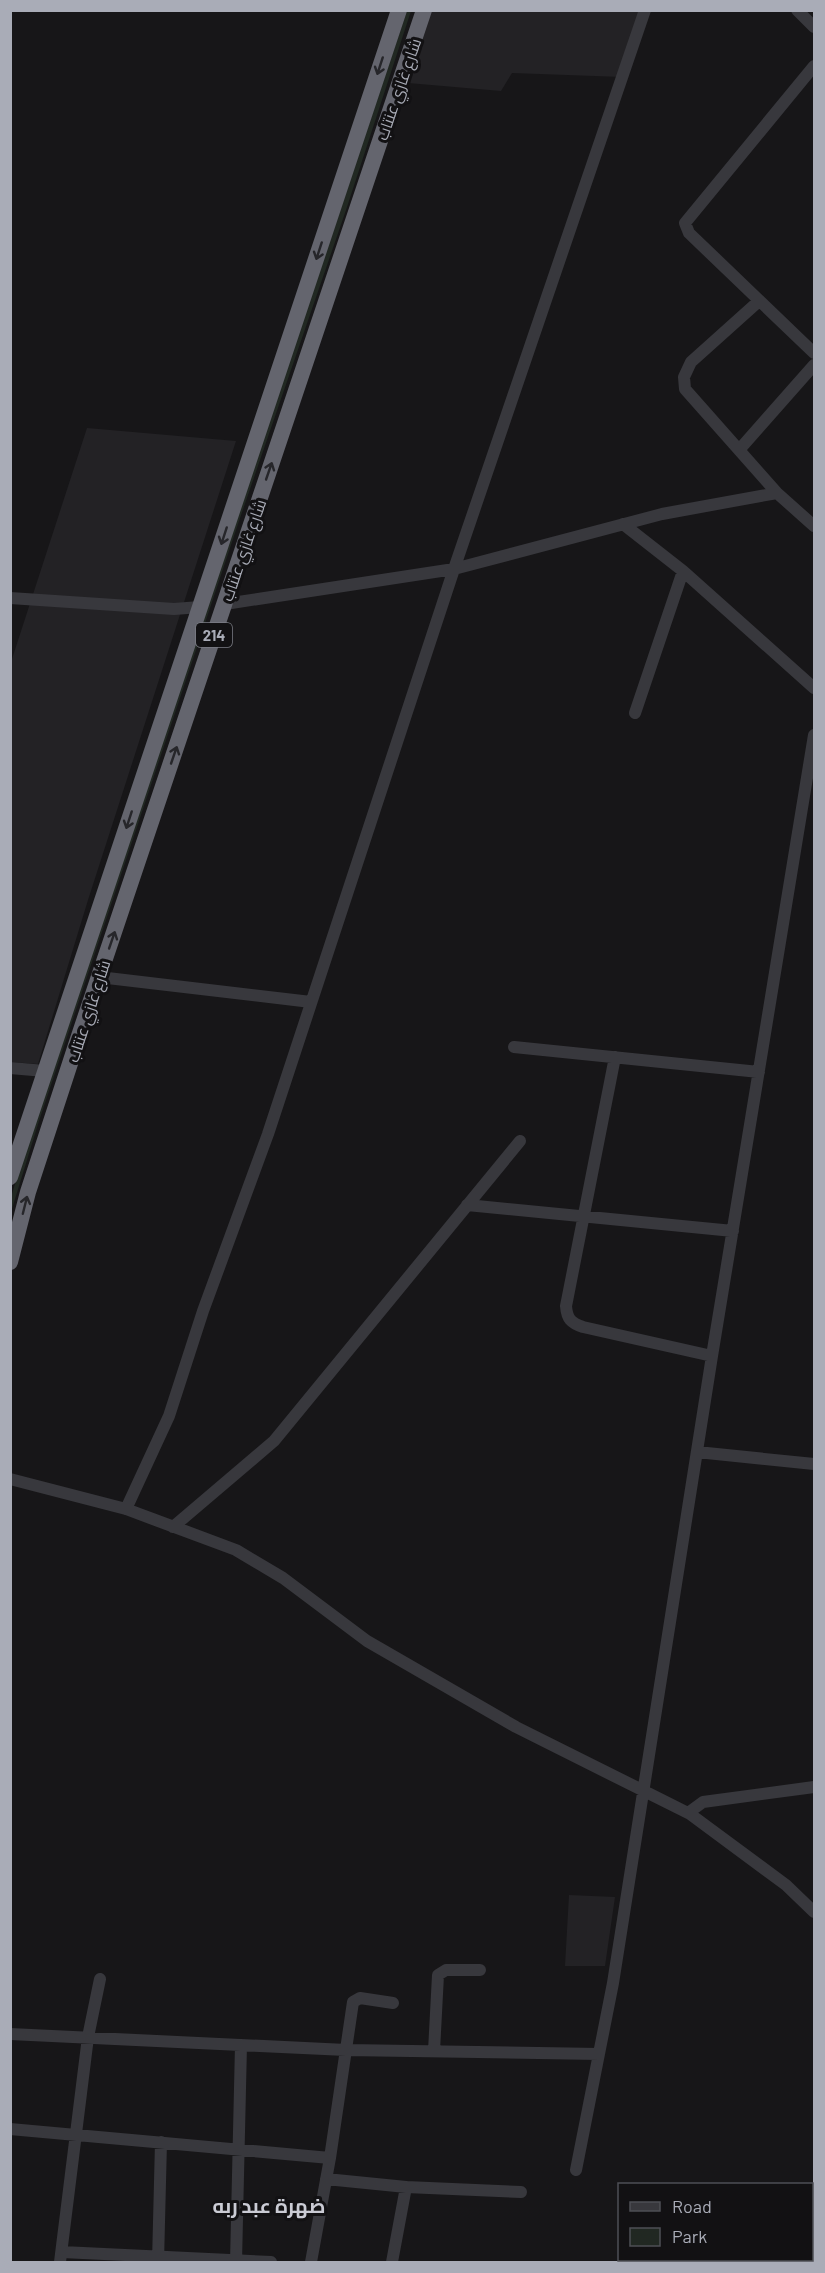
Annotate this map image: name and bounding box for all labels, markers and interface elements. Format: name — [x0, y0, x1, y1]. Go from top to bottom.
street label: شارع غازي عنتاب — [372, 36, 429, 144]
one-way arrow — [374, 56, 385, 75]
one-way arrow — [312, 241, 323, 260]
one-way arrow — [265, 462, 276, 481]
street label: شارع غازي عنتاب — [217, 497, 274, 605]
one-way arrow — [218, 526, 229, 545]
road number: 214 — [196, 623, 232, 647]
one-way arrow — [169, 746, 180, 765]
one-way arrow — [123, 810, 134, 829]
one-way arrow — [107, 931, 118, 950]
street label: شارع غازي عنتاب — [63, 957, 118, 1066]
one-way arrow — [19, 1196, 31, 1215]
legend — [618, 2183, 813, 2261]
district label: ضهرة عبد ربه — [213, 2193, 325, 2219]
text: Road — [672, 2195, 712, 2217]
text: Park — [672, 2225, 707, 2247]

